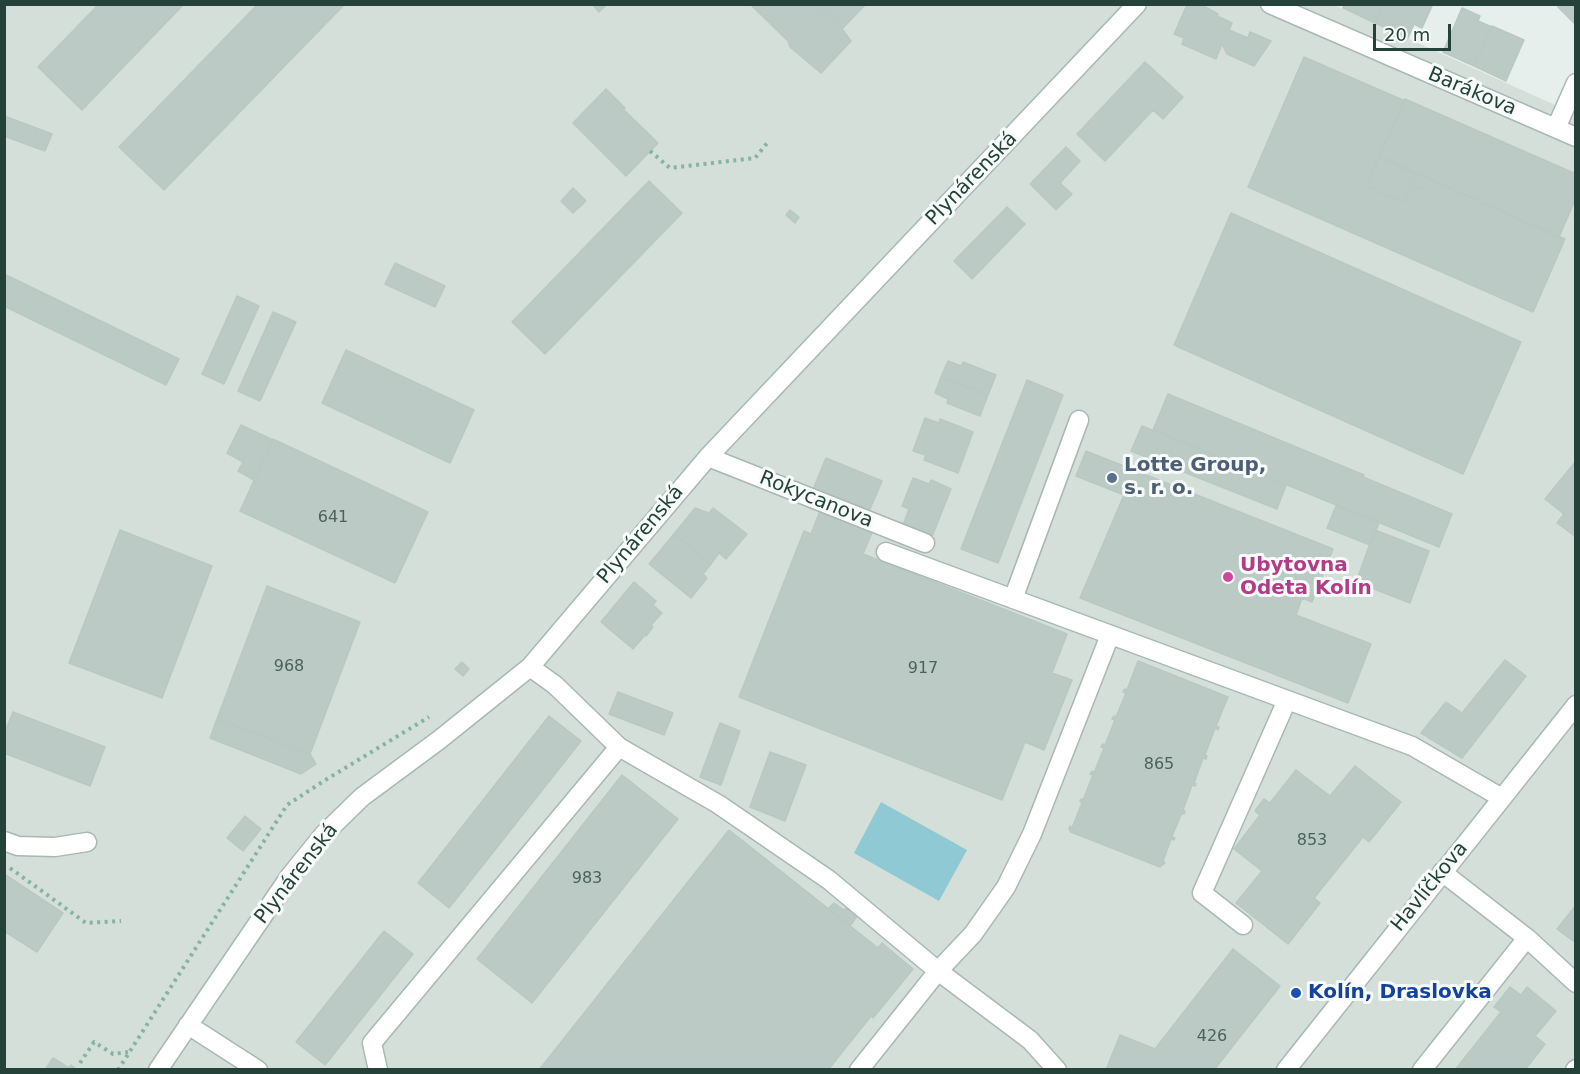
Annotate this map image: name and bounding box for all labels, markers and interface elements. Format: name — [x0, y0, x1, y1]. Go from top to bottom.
scale bar — [1376, 12, 1454, 50]
text: 20 m — [1384, 24, 1430, 45]
street label: Barákova — [1424, 63, 1520, 121]
street label: Plynárenská — [921, 127, 1023, 231]
place label: Lotte Group, s. r. o. — [1124, 454, 1266, 501]
street label: Rokycanova — [756, 466, 876, 534]
marker: Lotte Group, s. r. o. — [1105, 471, 1119, 485]
street label: Plynárenská — [593, 481, 689, 589]
house number: 641 — [318, 508, 348, 528]
place label: Ubytovna Odeta Kolín — [1240, 554, 1372, 601]
marker: Ubytovna Odeta Kolín — [1221, 570, 1235, 584]
house number: 968 — [274, 657, 304, 677]
house number: 917 — [908, 659, 938, 679]
house number: 865 — [1144, 755, 1174, 775]
street label: Plynárenská — [250, 819, 344, 929]
house number: 853 — [1297, 831, 1327, 851]
street label: Havlíčkova — [1387, 837, 1473, 937]
house number: 983 — [572, 869, 602, 889]
place label: Kolín, Draslovka — [1308, 981, 1492, 1005]
marker: Kolín, Draslovka — [1289, 986, 1303, 1000]
house number: 426 — [1197, 1027, 1227, 1047]

